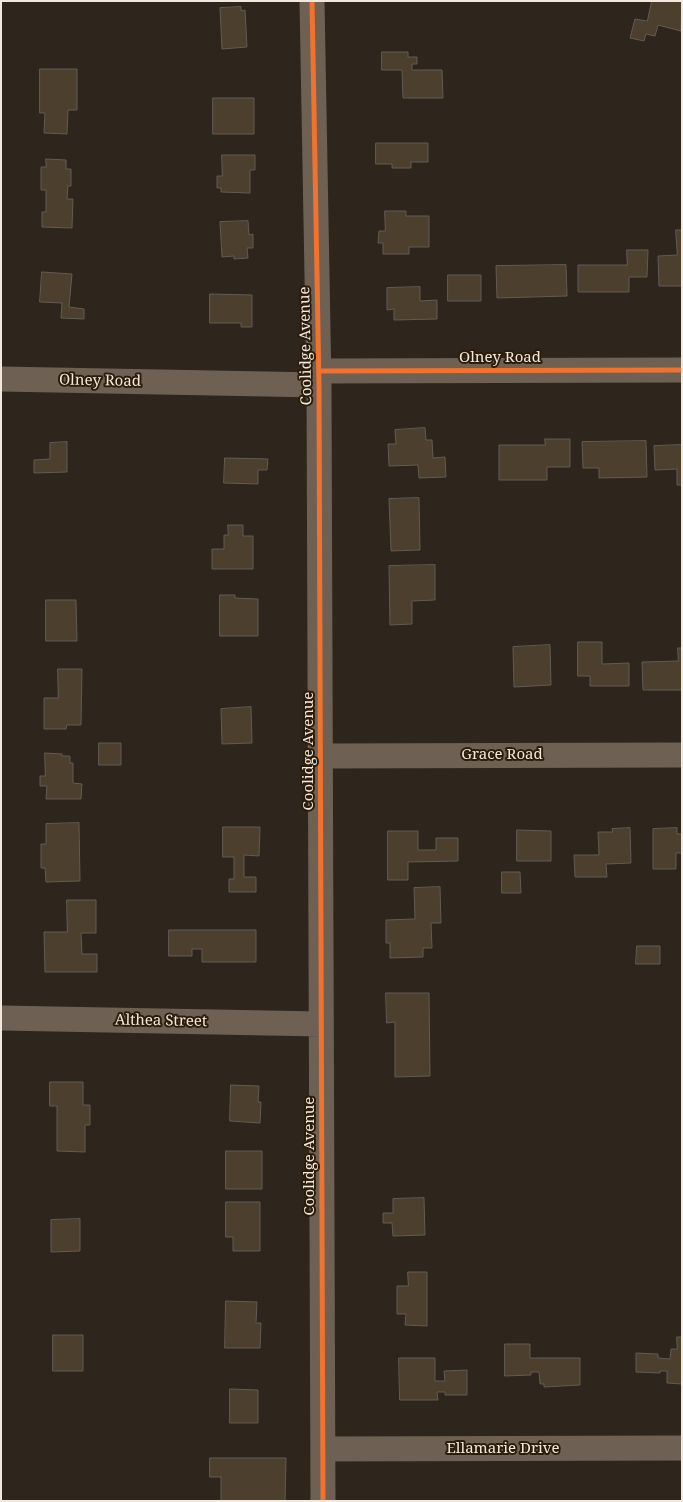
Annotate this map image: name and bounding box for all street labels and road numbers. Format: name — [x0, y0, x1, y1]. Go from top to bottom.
street label: Coolidge Avenue — [296, 286, 316, 406]
street label: Olney Road — [459, 349, 541, 367]
street label: Olney Road — [59, 371, 141, 391]
street label: Coolidge Avenue — [300, 692, 318, 810]
street label: Grace Road — [461, 746, 543, 764]
street label: Althea Street — [115, 1011, 207, 1031]
street label: Coolidge Avenue — [301, 1097, 319, 1215]
street label: Ellamarie Drive — [447, 1440, 559, 1458]

